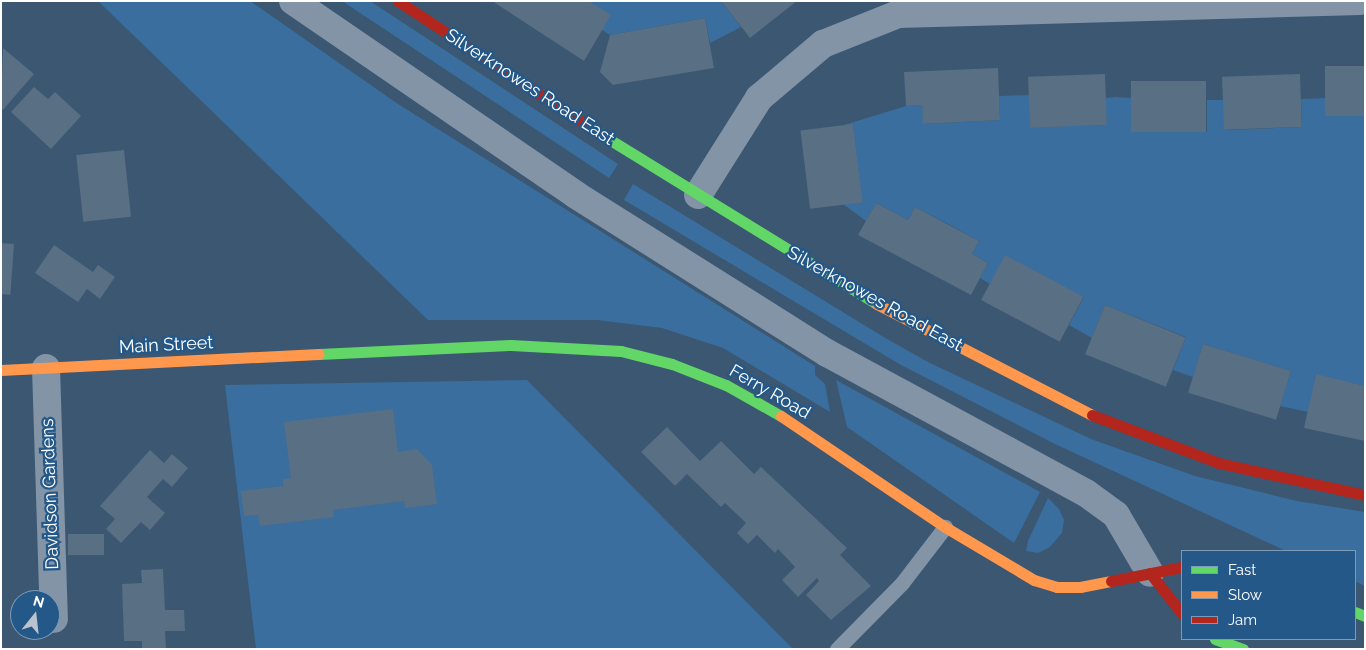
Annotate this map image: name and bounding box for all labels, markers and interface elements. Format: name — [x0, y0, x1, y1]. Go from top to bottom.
street label: Silverknowes Road East — [441, 24, 619, 150]
street label: Silverknowes Road East — [783, 242, 967, 356]
street label: Main Street — [118, 332, 214, 358]
street label: Ferry Road — [725, 360, 815, 424]
street label: Davidson Gardens — [37, 418, 63, 570]
legend — [1181, 550, 1356, 640]
text: Fast — [1228, 561, 1256, 579]
text: Slow — [1228, 586, 1262, 604]
north arrow — [10, 590, 60, 640]
text: N — [32, 592, 46, 611]
text: Jam — [1228, 611, 1257, 629]

